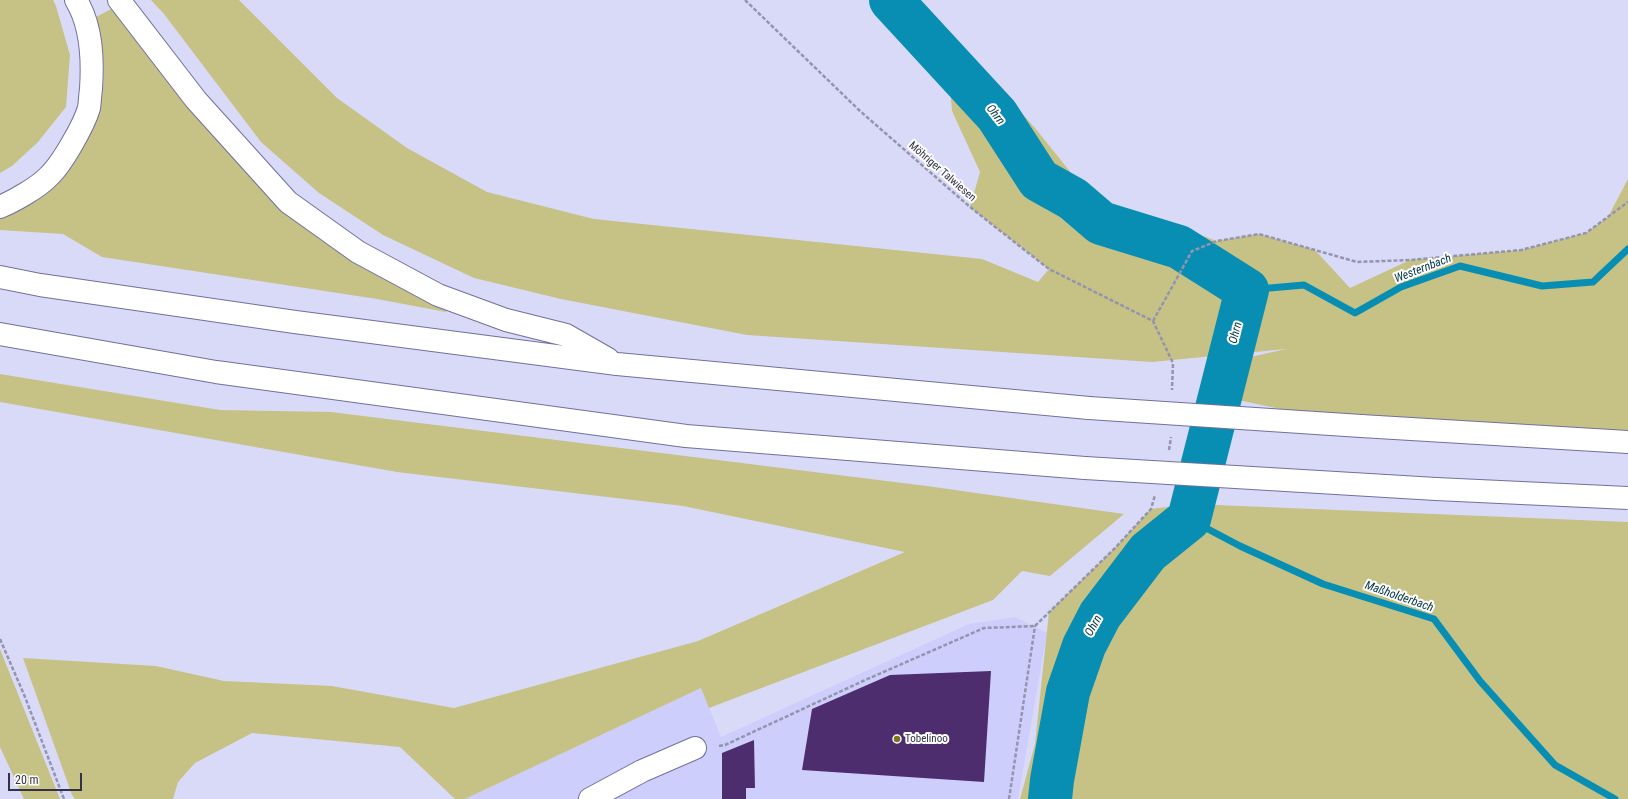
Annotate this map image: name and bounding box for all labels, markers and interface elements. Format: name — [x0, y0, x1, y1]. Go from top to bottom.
water label: Ohrn — [983, 102, 1007, 128]
street label: Möhriger Talwiesen — [906, 139, 978, 205]
water label: Westernbach — [1392, 252, 1454, 286]
water label: Ohrn — [1226, 321, 1246, 345]
water label: Maßholderbach — [1363, 579, 1435, 615]
water label: Ohrn — [1082, 613, 1106, 639]
place label: Tobelinoo — [905, 732, 948, 746]
marker: Tobelinoo — [892, 734, 902, 744]
scale bar — [10, 765, 84, 791]
text: 20 m — [15, 773, 39, 787]

